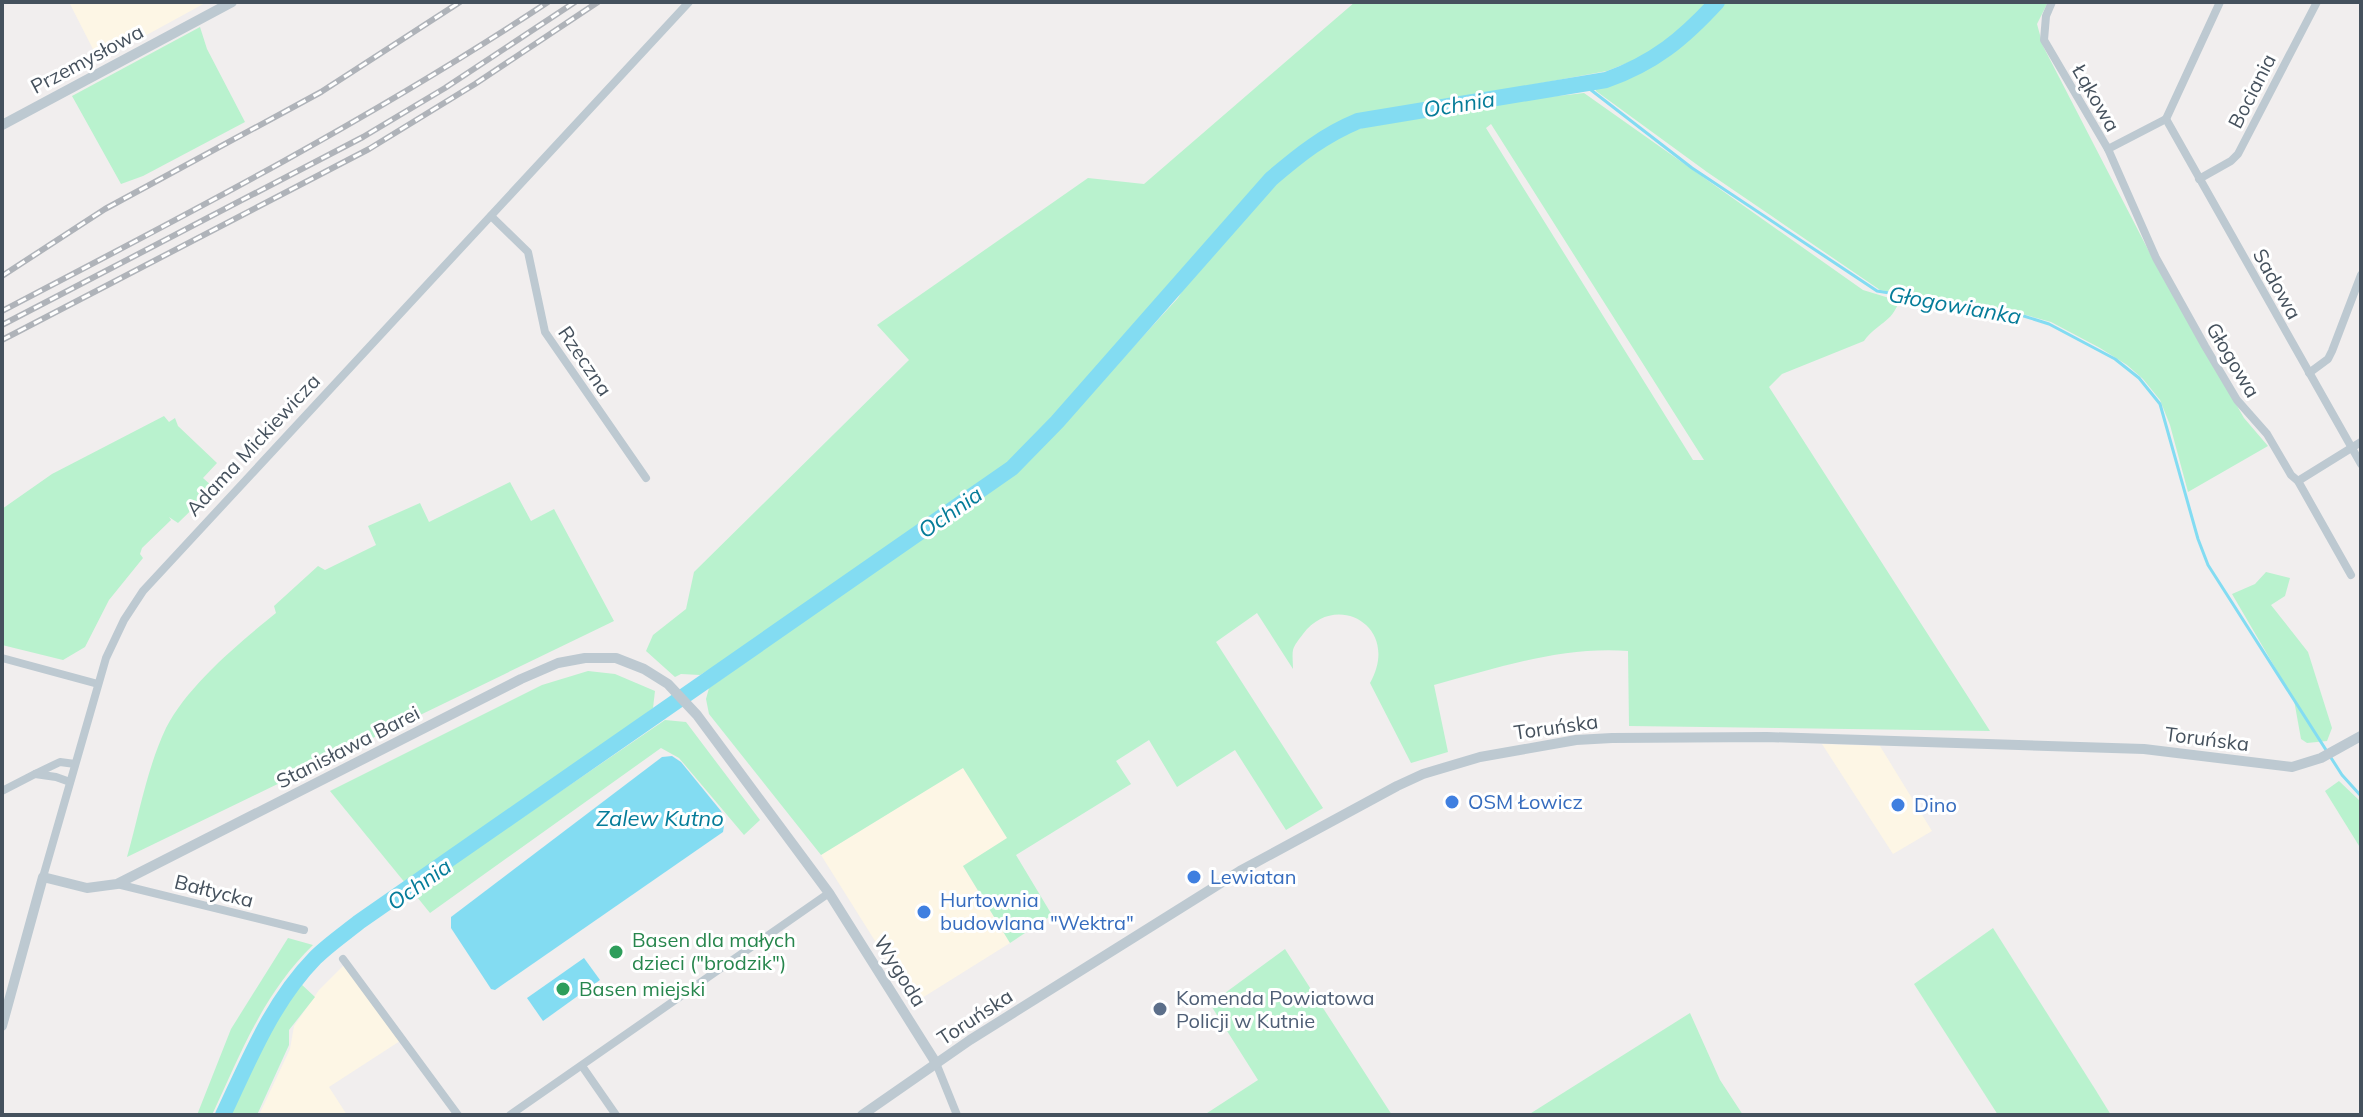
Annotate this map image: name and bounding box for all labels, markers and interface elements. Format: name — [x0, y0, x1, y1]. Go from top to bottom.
street label: Przemysłowa — [26, 18, 147, 99]
street label: Bociania — [2222, 49, 2281, 132]
street label: Łąkowa — [2067, 59, 2126, 136]
water label: Ochnia — [1421, 85, 1497, 123]
street label: Sadowa — [2248, 244, 2307, 323]
water label: Głogowianka — [1886, 280, 2024, 330]
street label: Głogowa — [2201, 318, 2266, 402]
street label: Rzeczna — [553, 321, 618, 400]
street label: Adama Mickiewicza — [180, 368, 325, 521]
water label: Ochnia — [912, 480, 988, 544]
street label: Stanisława Barei — [272, 700, 424, 793]
street label: Toruńska — [1512, 708, 1600, 745]
street label: Toruńska — [2164, 721, 2251, 756]
place label: OSM Łowicz — [1468, 789, 1583, 814]
place label: Dino — [1914, 792, 1957, 817]
marker: OSM Łowicz — [1443, 793, 1461, 811]
marker: Dino — [1889, 796, 1907, 814]
water label: Zalew Kutno — [596, 804, 724, 832]
water label: Ochnia — [381, 852, 457, 916]
place label: Lewiatan — [1210, 864, 1296, 889]
marker: Lewiatan — [1185, 868, 1203, 886]
street label: Bałtycka — [172, 869, 256, 912]
place label: Hurtownia budowlana "Wektra" — [940, 887, 1134, 935]
marker: Hurtownia budowlana "Wektra" — [915, 903, 933, 921]
place label: Basen dla małych dzieci ("brodzik") — [632, 927, 796, 975]
street label: Wygoda — [869, 930, 932, 1011]
marker: Basen dla małych dzieci ("brodzik") — [607, 943, 625, 961]
place label: Basen miejski — [579, 976, 705, 1001]
marker: Basen miejski — [554, 980, 572, 998]
street label: Toruńska — [932, 983, 1017, 1050]
place label: Komenda Powiatowa Policji w Kutnie — [1176, 985, 1375, 1033]
marker: Komenda Powiatowa Policji w Kutnie — [1151, 1000, 1169, 1018]

